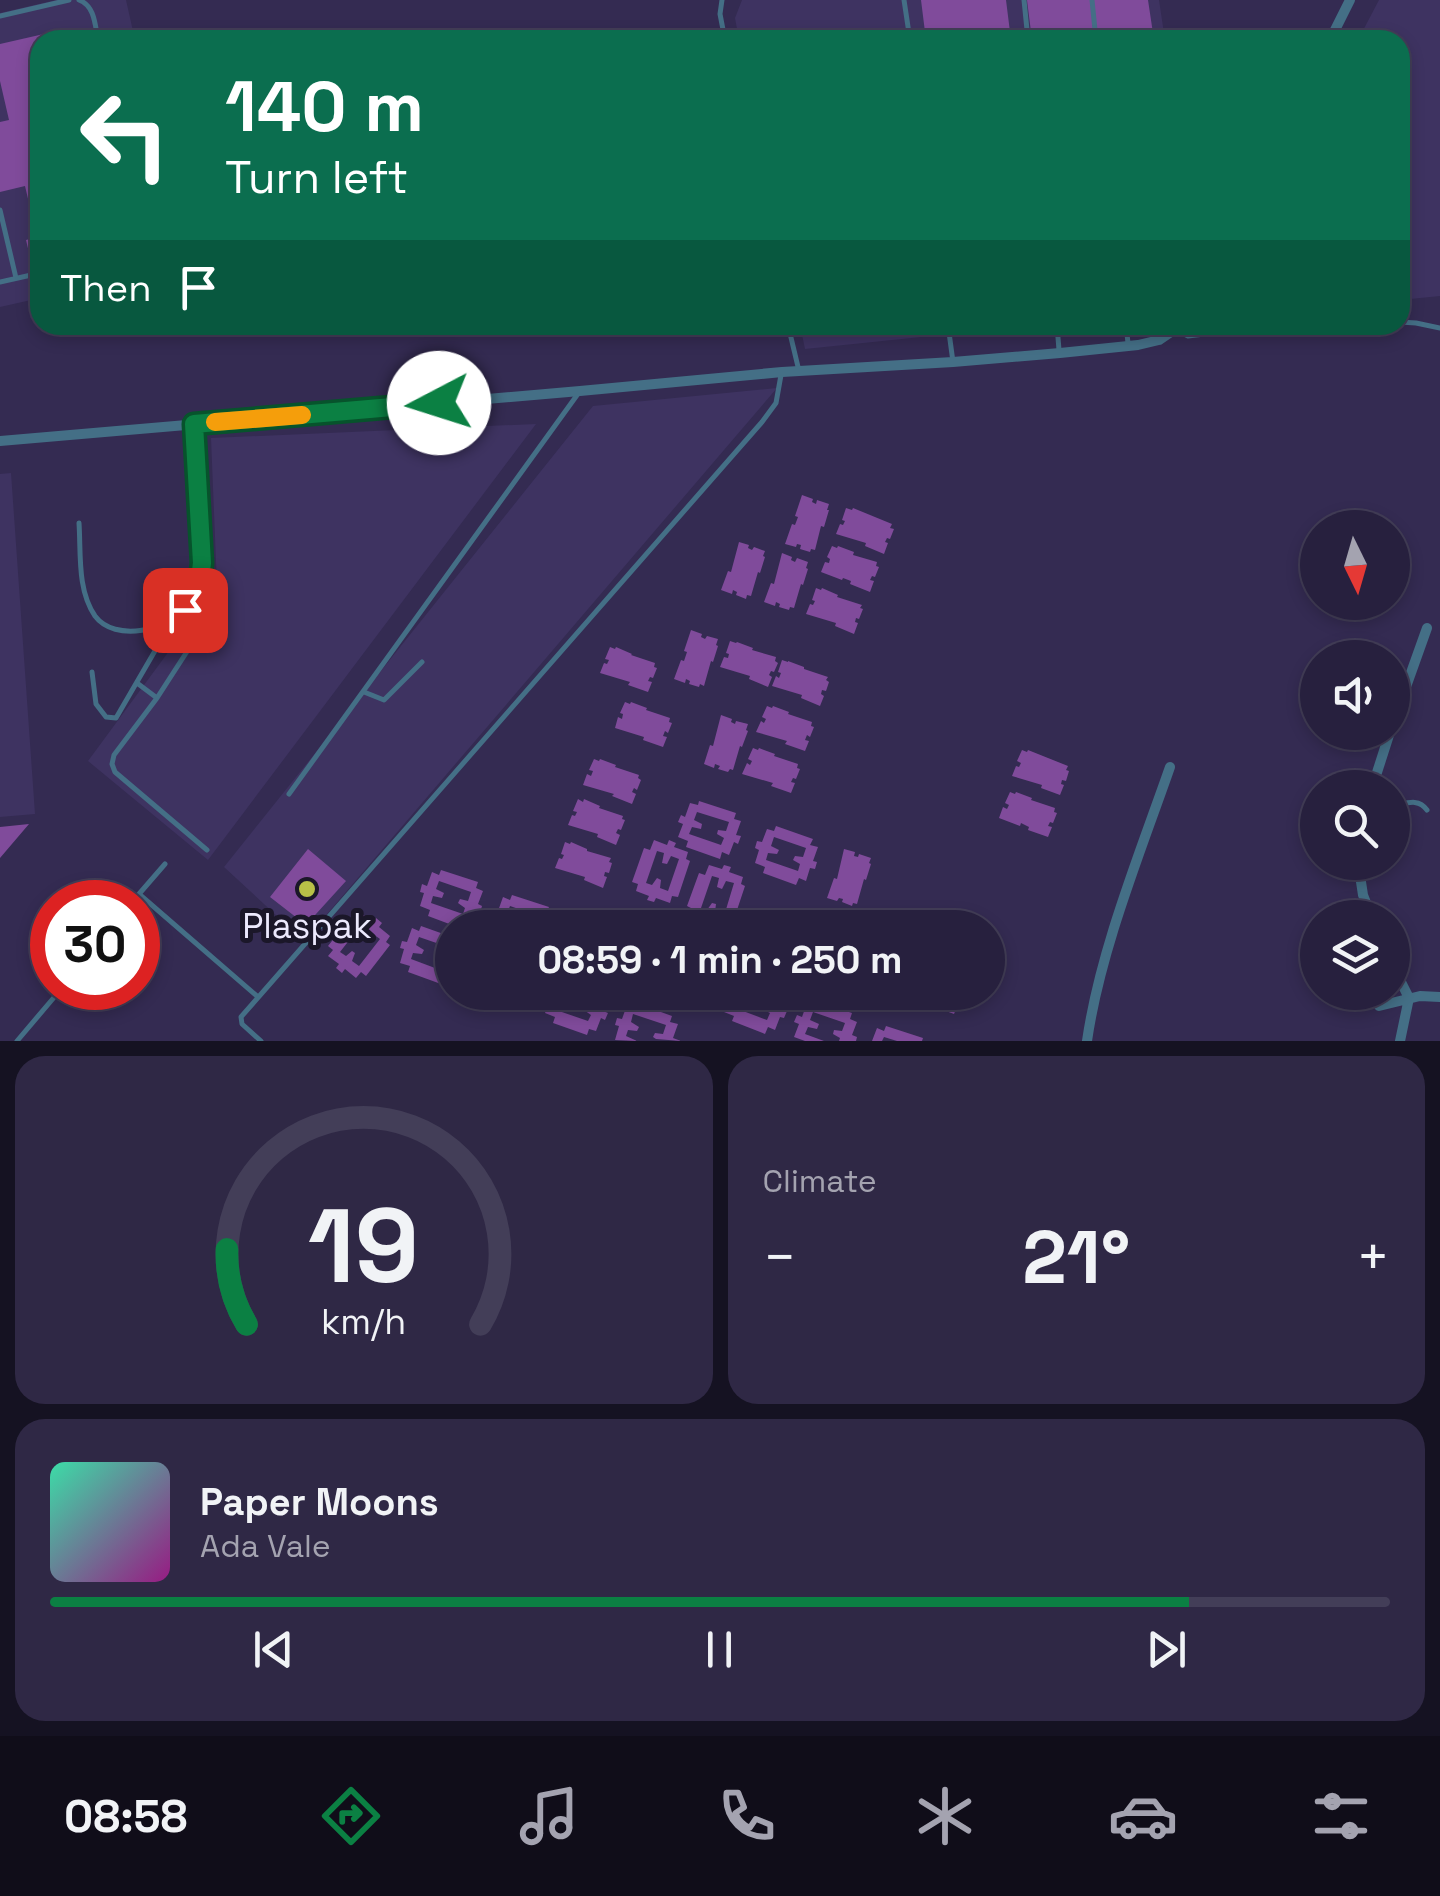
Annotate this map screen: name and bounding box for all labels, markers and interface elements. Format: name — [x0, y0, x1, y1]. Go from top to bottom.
text: 140 m — [225, 62, 424, 151]
icon: left — [60, 70, 190, 200]
text: Turn left — [225, 149, 408, 206]
icon: arrive — [171, 260, 226, 315]
text: Then — [60, 264, 151, 312]
position arrow — [387, 351, 491, 455]
north arrow — [1300, 510, 1410, 620]
map controls — [1300, 510, 1410, 1010]
pin — [143, 568, 228, 653]
icon: arrive — [158, 583, 213, 638]
button: sound — [1300, 640, 1410, 750]
button: search — [1300, 770, 1410, 880]
marker: Plaspak — [296, 878, 318, 900]
speed limit sign: 30 — [30, 880, 160, 1010]
button: layers — [1300, 900, 1410, 1010]
place label: Plaspak — [242, 904, 372, 948]
text: 08:59 · 1 min · 250 m — [537, 936, 903, 984]
text: Climate — [763, 1161, 877, 1201]
text: 19 — [308, 1180, 419, 1312]
text: 21° — [1022, 1209, 1130, 1305]
text: − — [763, 1222, 797, 1292]
text: + — [1356, 1222, 1390, 1292]
text: km/h — [321, 1299, 406, 1344]
text: Paper Moons — [200, 1478, 439, 1526]
text: Ada Vale — [200, 1526, 331, 1566]
icon: previous — [246, 1622, 301, 1677]
icon: pause — [692, 1622, 747, 1677]
icon: next — [1139, 1622, 1194, 1677]
icon: directions — [316, 1781, 386, 1851]
icon: music — [514, 1781, 584, 1851]
icon: phone — [712, 1781, 782, 1851]
icon: climate — [910, 1781, 980, 1851]
icon: car — [1108, 1781, 1178, 1851]
icon: filters — [1306, 1781, 1376, 1851]
text: 08:58 — [64, 1788, 188, 1845]

